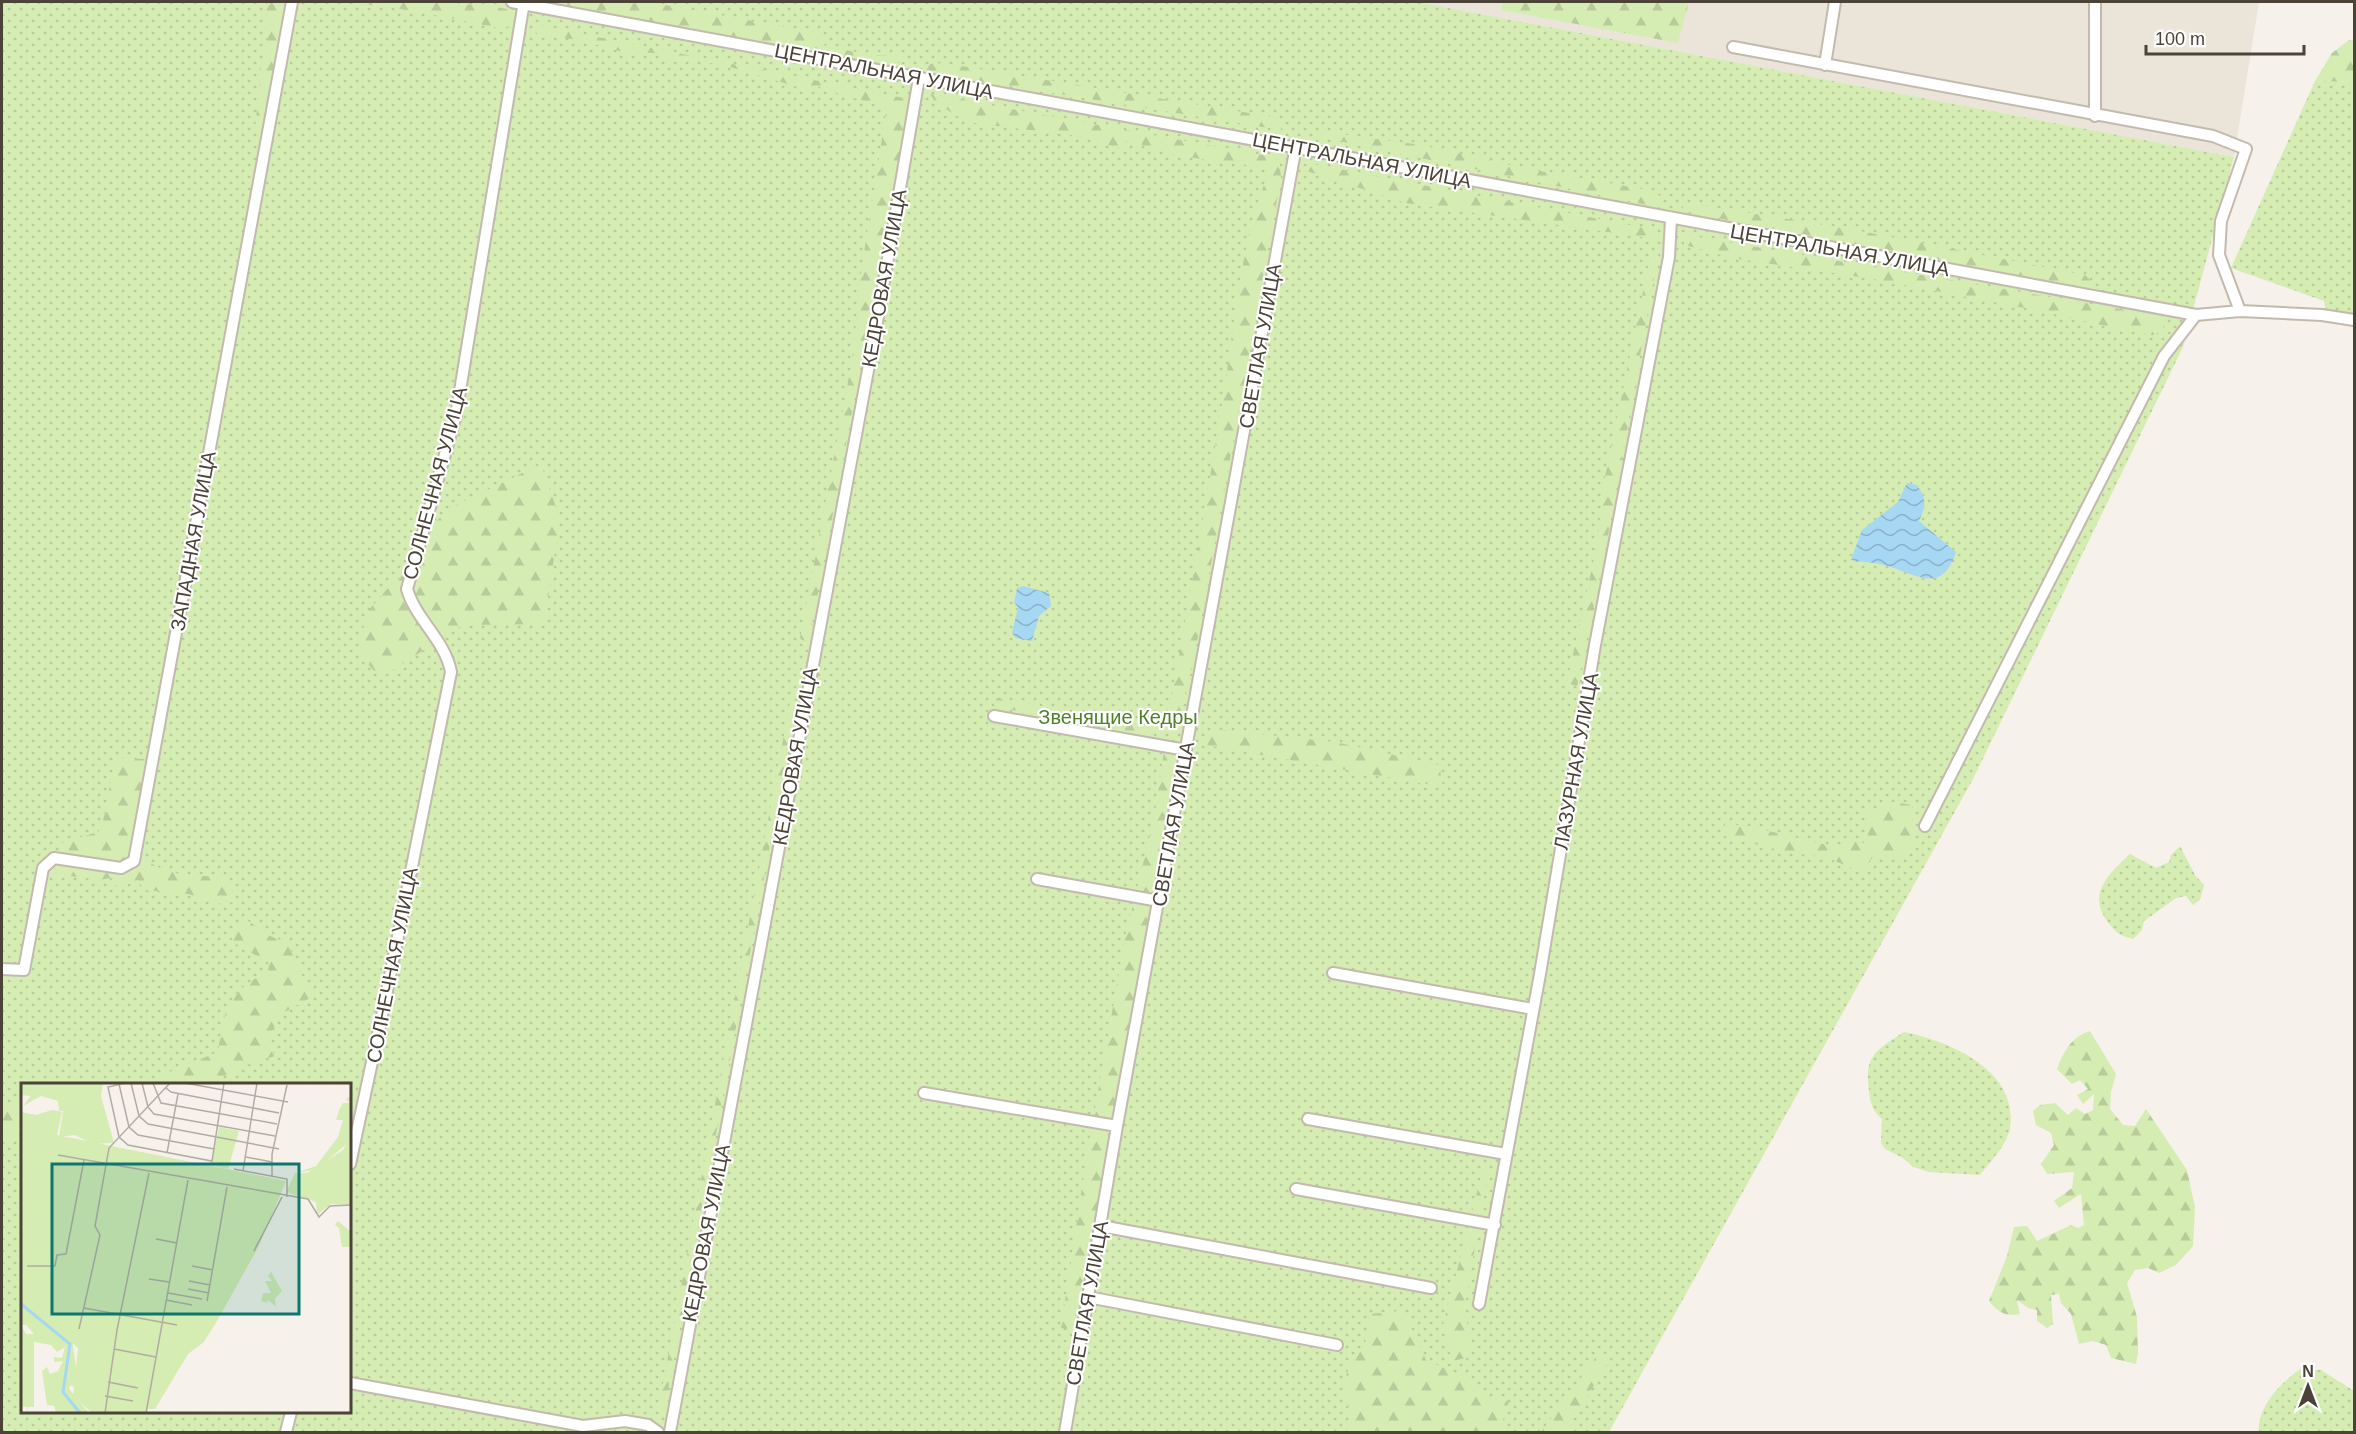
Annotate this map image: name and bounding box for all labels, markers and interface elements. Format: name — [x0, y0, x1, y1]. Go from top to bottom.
scale bar — [2146, 18, 2304, 56]
text: 100 m — [2155, 29, 2205, 49]
street label: ЦЕНТРАЛЬНАЯ УЛИЦА — [773, 39, 996, 103]
street label: ЦЕНТРАЛЬНАЯ УЛИЦА — [1251, 128, 1474, 192]
street label: КЕДРОВАЯ УЛИЦА — [857, 186, 911, 369]
street label: ЦЕНТРАЛЬНАЯ УЛИЦА — [1729, 220, 1952, 280]
street label: СВЕТЛАЯ УЛИЦА — [1235, 261, 1285, 430]
street label: СОЛНЕЧНАЯ УЛИЦА — [399, 383, 472, 582]
street label: ЗАПАДНАЯ УЛИЦА — [166, 449, 220, 633]
street label: КЕДРОВАЯ УЛИЦА — [768, 664, 822, 847]
street label: ЛАЗУРНАЯ УЛИЦА — [1550, 670, 1603, 851]
park label: Звенящие Кедры — [1038, 706, 1198, 728]
street label: СВЕТЛАЯ УЛИЦА — [1148, 739, 1198, 908]
street label: СОЛНЕЧНАЯ УЛИЦА — [362, 865, 422, 1065]
inset map — [21, 1083, 351, 1413]
street label: КЕДРОВАЯ УЛИЦА — [678, 1142, 734, 1324]
street label: СВЕТЛАЯ УЛИЦА — [1062, 1218, 1112, 1387]
north arrow — [2278, 1356, 2338, 1416]
text: N — [2302, 1363, 2314, 1380]

